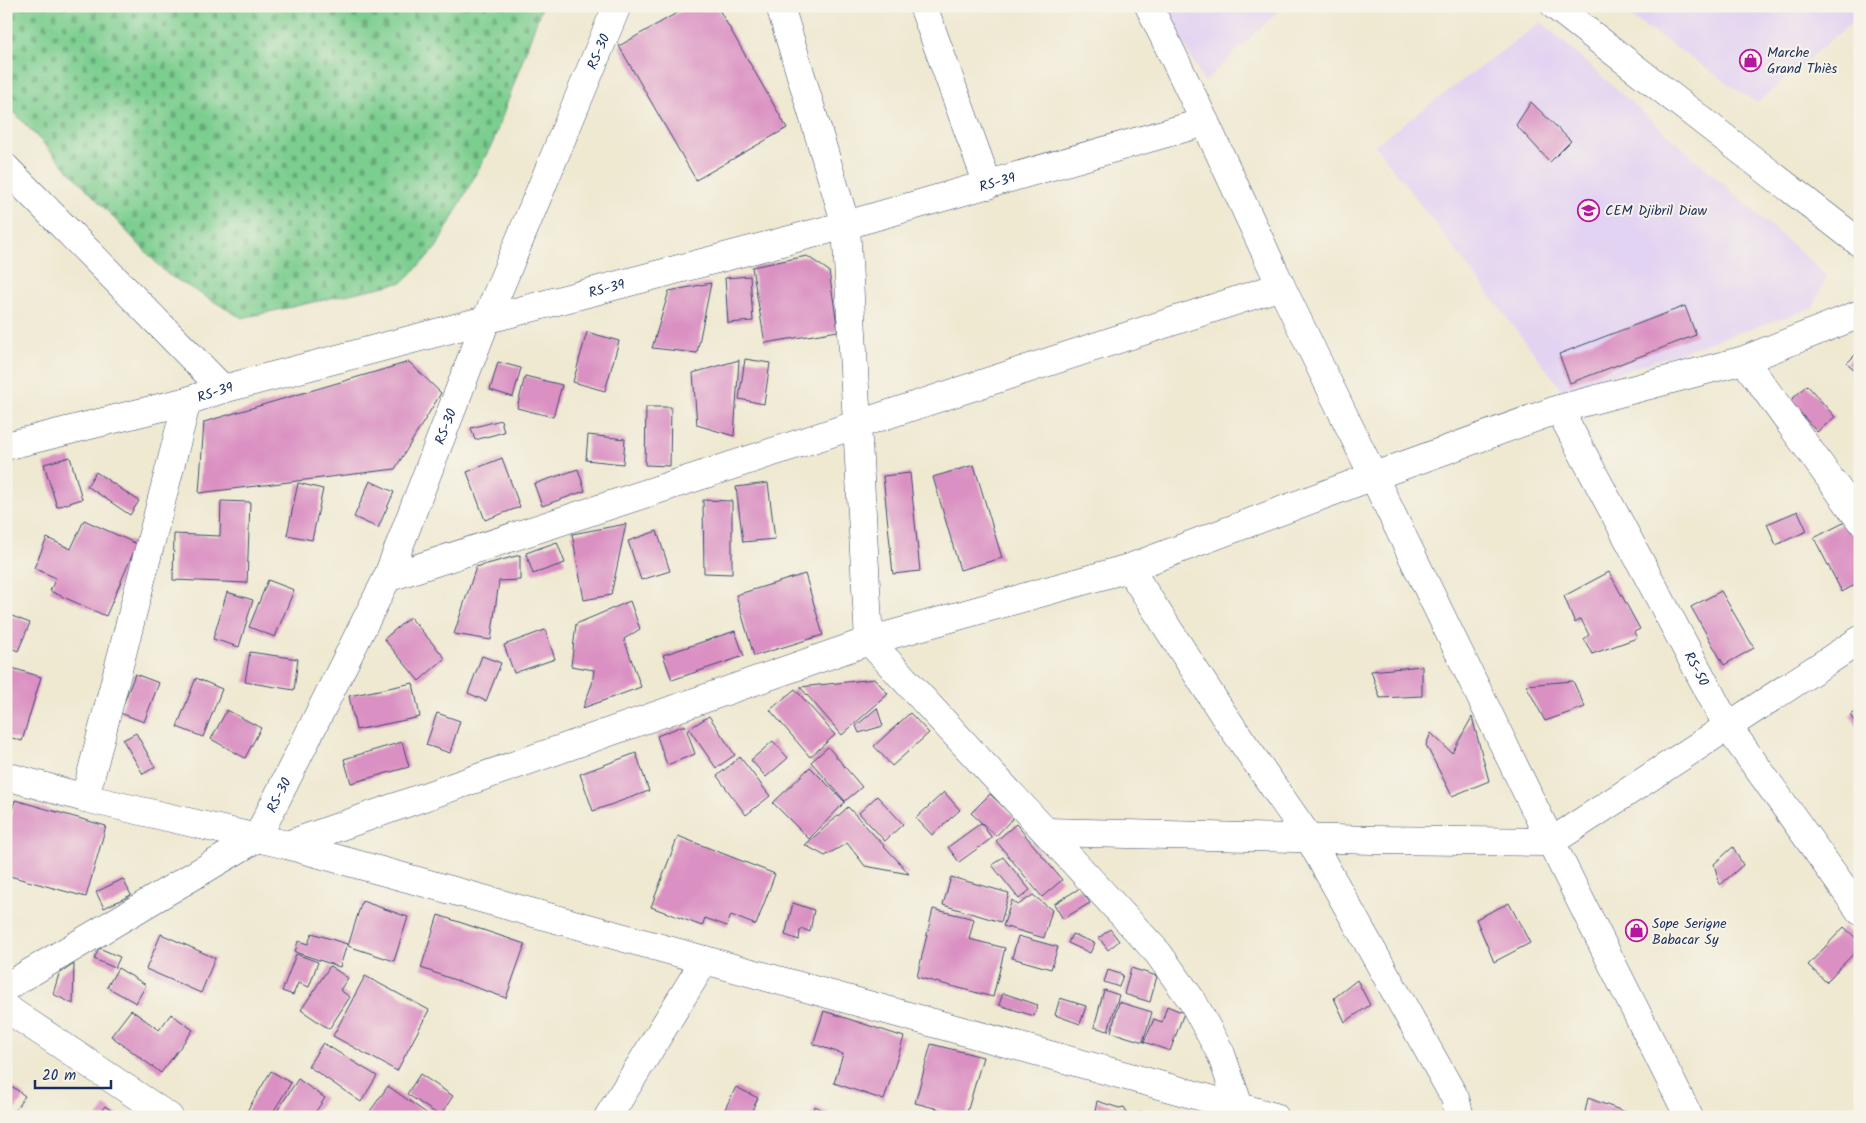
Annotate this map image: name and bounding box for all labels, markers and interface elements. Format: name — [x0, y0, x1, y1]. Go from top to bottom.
street label: RS-30 — [582, 30, 616, 73]
place label: Marche Grand Thiès — [1767, 42, 1837, 80]
shop icon: Marche Grand Thiès — [1739, 48, 1763, 72]
street label: RS-39 — [977, 167, 1018, 198]
school or university icon: CEM Djibril Diaw — [1577, 198, 1601, 222]
place label: CEM Djibril Diaw — [1605, 200, 1707, 222]
street label: RS-39 — [586, 274, 628, 304]
street label: RS-39 — [194, 377, 236, 409]
street label: RS-30 — [429, 406, 463, 448]
street label: RS-50 — [1678, 648, 1714, 690]
street label: RS-30 — [261, 774, 298, 817]
place label: Sope Serigne Babacar Sy — [1652, 913, 1727, 951]
shop icon: Sope Serigne Babacar Sy — [1624, 919, 1648, 943]
scale bar — [35, 1058, 111, 1090]
text: 20 m — [42, 1064, 76, 1088]

